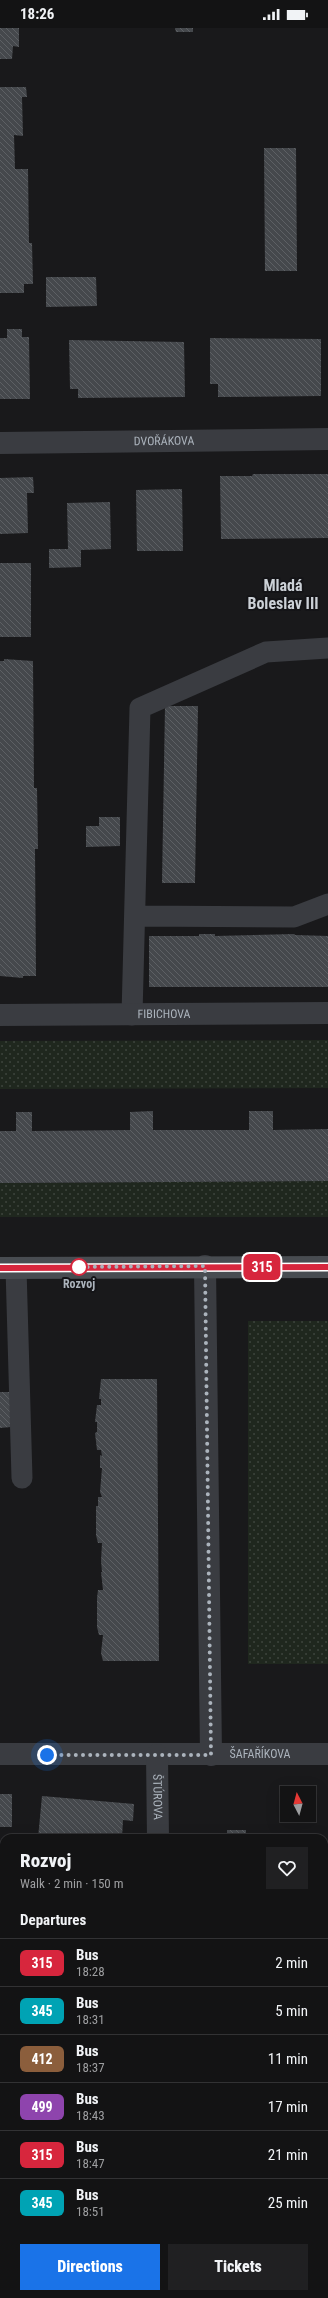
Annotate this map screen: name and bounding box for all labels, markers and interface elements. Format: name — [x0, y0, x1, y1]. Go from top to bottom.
text: 18:26 — [20, 5, 54, 23]
street label: DVOŘÁKOVA — [134, 433, 194, 448]
district label: Mladá Boleslav III — [247, 576, 319, 613]
street label: FIBICHOVA — [137, 1007, 191, 1021]
line badge: 315 — [239, 1254, 285, 1280]
marker: Rozvoj — [70, 1258, 88, 1276]
text: 315 — [251, 1259, 273, 1275]
place label: Rozvoj — [63, 1277, 95, 1291]
your location — [37, 1745, 57, 1765]
street label: ŠAFAŘÍKOVA — [230, 1746, 291, 1761]
street label: ŠTÚROVA — [150, 1774, 165, 1820]
north arrow — [280, 1786, 316, 1822]
map controls — [280, 1786, 316, 1822]
button: heart — [266, 1847, 308, 1889]
text: Rozvoj — [20, 1849, 71, 1872]
text: Walk · 2 min · 150 m — [20, 1876, 124, 1891]
text: Departures — [20, 1911, 86, 1929]
text: Bus — [76, 1946, 99, 1964]
text: 2 min — [275, 1954, 308, 1972]
text: 315 — [31, 1955, 53, 1971]
text: 18:28 — [76, 1964, 105, 1979]
text: Bus — [76, 1994, 99, 2012]
text: 5 min — [275, 2002, 308, 2020]
text: 345 — [31, 2003, 53, 2019]
text: 18:31 — [76, 2012, 105, 2027]
text: Bus — [76, 2042, 99, 2060]
text: 11 min — [268, 2050, 308, 2068]
text: 412 — [31, 2051, 53, 2067]
text: 18:37 — [76, 2060, 105, 2075]
text: Bus — [76, 2090, 99, 2108]
text: 17 min — [268, 2098, 308, 2116]
text: 499 — [31, 2099, 53, 2115]
text: 18:43 — [76, 2108, 105, 2123]
text: Bus — [76, 2138, 99, 2156]
text: 21 min — [268, 2146, 308, 2164]
text: 315 — [31, 2147, 53, 2163]
text: 18:47 — [76, 2156, 105, 2171]
text: Bus — [76, 2186, 99, 2204]
text: 25 min — [268, 2194, 308, 2212]
text: 345 — [31, 2195, 53, 2211]
text: 18:51 — [76, 2204, 105, 2219]
button: Directions — [20, 2244, 160, 2290]
button: Tickets — [168, 2244, 308, 2290]

